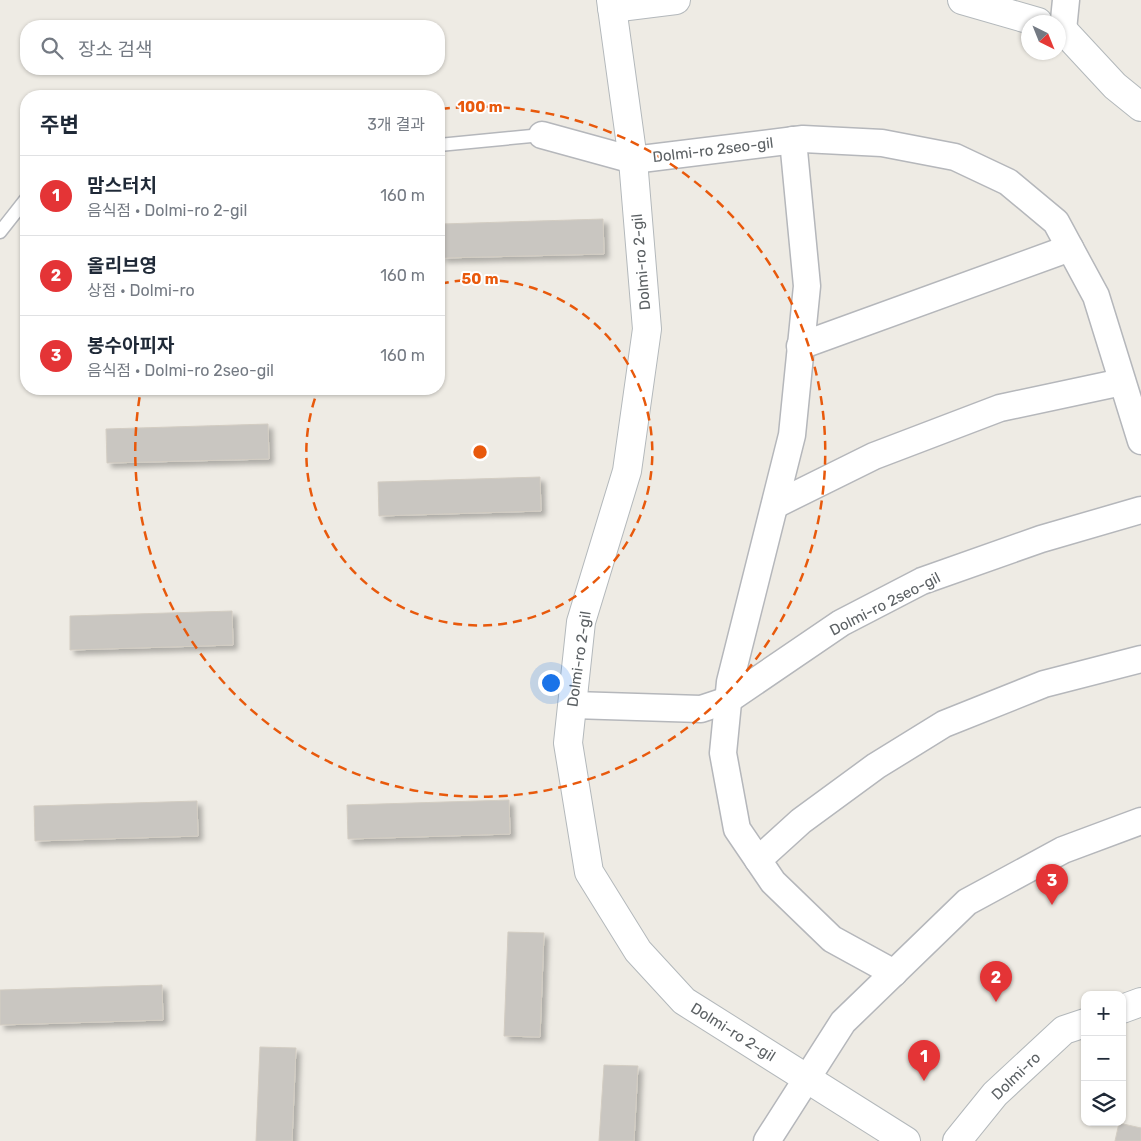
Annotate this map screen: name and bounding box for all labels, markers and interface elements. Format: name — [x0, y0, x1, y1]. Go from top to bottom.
north arrow — [1021, 15, 1066, 60]
search box — [20, 20, 445, 75]
icon: search — [38, 34, 66, 62]
text: 장소 검색 — [78, 38, 153, 61]
text: 100 m — [458, 98, 502, 116]
text: 주변 — [40, 112, 79, 137]
text: 3개 결과 — [367, 115, 425, 134]
street label: Dolmi-ro 2seo-gil — [652, 134, 774, 166]
text: 맘스터치 — [87, 174, 157, 197]
text: 1 — [52, 186, 60, 205]
text: 160 m — [380, 186, 425, 205]
text: 음식점 · Dolmi-ro 2-gil — [87, 201, 247, 220]
street label: Dolmi-ro 2-gil — [628, 213, 654, 311]
text: 올리브영 — [87, 254, 157, 277]
text: 2 — [51, 266, 61, 285]
text: 160 m — [380, 266, 425, 285]
text: 50 m — [462, 270, 498, 288]
text: 상점 · Dolmi-ro — [87, 281, 195, 300]
text: 봉수아피자 — [87, 334, 174, 357]
text: 3 — [51, 346, 61, 365]
text: 160 m — [380, 346, 425, 365]
text: 음식점 · Dolmi-ro 2seo-gil — [87, 361, 274, 380]
centre of rings — [471, 443, 489, 461]
street label: Dolmi-ro 2seo-gil — [827, 568, 943, 640]
street label: Dolmi-ro 2-gil — [563, 610, 595, 708]
your location — [538, 670, 564, 696]
pin: 3 — [1036, 864, 1068, 905]
pin: 2 — [980, 961, 1012, 1002]
map controls — [1081, 991, 1126, 1126]
button: + — [1081, 991, 1126, 1036]
street label: Dolmi-ro 2-gil — [687, 999, 779, 1065]
button: − — [1081, 1036, 1126, 1081]
pin: 1 — [908, 1040, 940, 1081]
street label: Dolmi-ro — [988, 1048, 1044, 1104]
button: layers — [1081, 1081, 1126, 1126]

